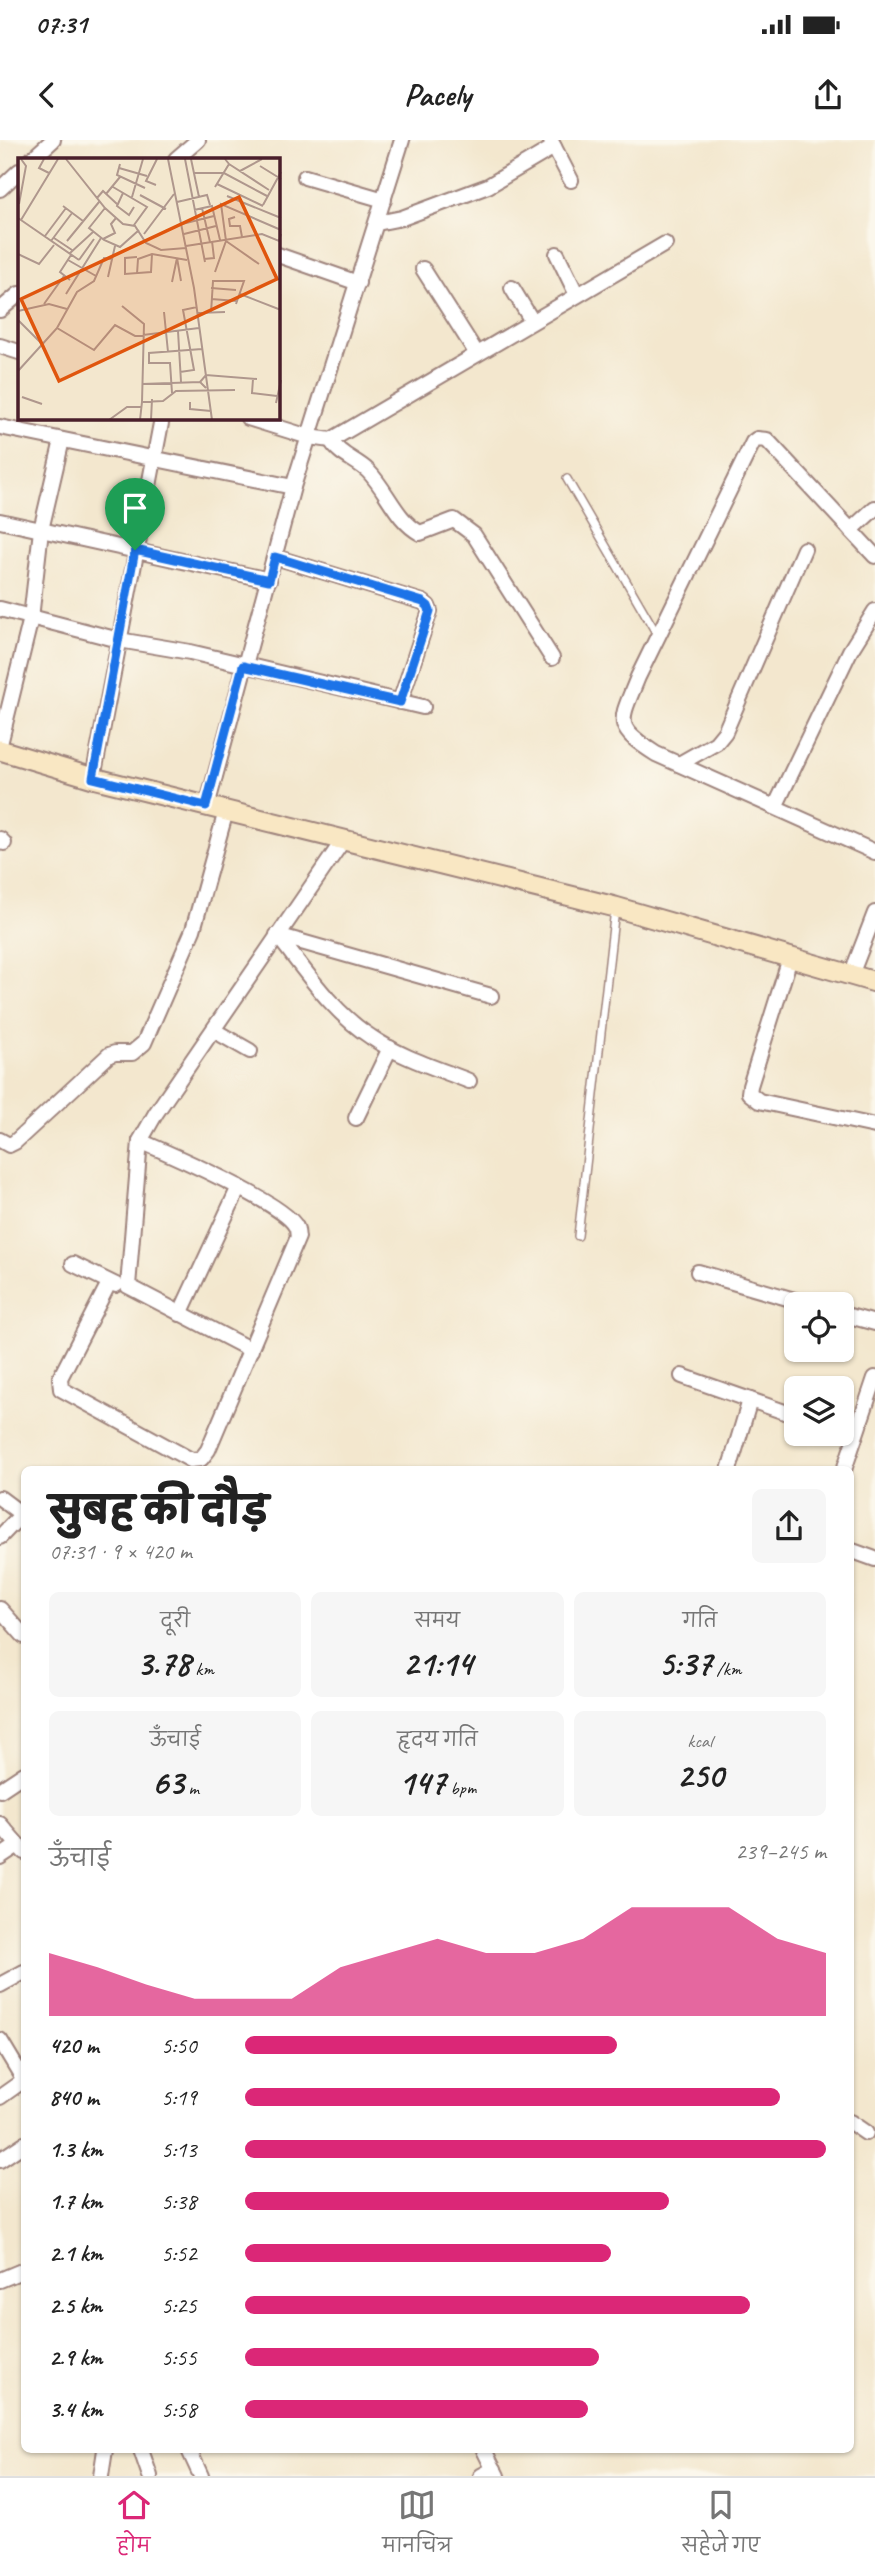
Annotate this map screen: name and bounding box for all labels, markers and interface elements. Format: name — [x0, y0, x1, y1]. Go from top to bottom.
text: 07:31 — [35, 8, 87, 41]
text: Pacely — [404, 74, 471, 115]
icon: back — [28, 76, 66, 114]
icon: share — [809, 76, 847, 114]
inset map — [18, 158, 280, 420]
pin — [105, 478, 165, 550]
icon: arrive — [116, 489, 154, 527]
map controls — [784, 1292, 854, 1446]
button: locate — [784, 1292, 854, 1362]
button: layers — [784, 1376, 854, 1446]
text: सुबह की दौड़ — [49, 1487, 268, 1534]
button: share — [752, 1489, 826, 1563]
text: 07:31 · 9 × 420 m — [49, 1537, 192, 1566]
text: दूरी — [160, 1609, 190, 1633]
text: समय — [415, 1609, 460, 1633]
text: गति — [683, 1609, 717, 1633]
text: 3.78 — [137, 1641, 191, 1686]
text: 21:14 — [403, 1641, 472, 1686]
text: 5:37 — [658, 1641, 712, 1686]
text: km — [191, 1657, 214, 1681]
text: /km — [712, 1657, 741, 1681]
text: ऊँचाई — [150, 1728, 201, 1752]
text: हृदय गति — [397, 1728, 478, 1752]
text: kcal — [687, 1729, 712, 1753]
text: 250 — [676, 1753, 723, 1798]
text: 63 — [151, 1760, 184, 1805]
text: 147 — [399, 1760, 446, 1805]
text: m — [184, 1776, 199, 1800]
text: bpm — [446, 1776, 476, 1800]
text: 239–245 m — [735, 1837, 826, 1866]
text: ऊँचाई — [49, 1844, 111, 1873]
text: 420 m — [49, 2031, 99, 2060]
text: 5:50 — [161, 2031, 197, 2060]
text: 840 m — [49, 2083, 99, 2112]
text: 5:19 — [161, 2083, 197, 2112]
text: 1.3 km — [49, 2135, 103, 2164]
text: 5:13 — [161, 2135, 197, 2164]
text: 1.7 km — [49, 2187, 102, 2216]
text: 5:38 — [161, 2187, 197, 2216]
text: 2.1 km — [49, 2239, 103, 2268]
text: 5:52 — [161, 2239, 197, 2268]
text: 2.5 km — [49, 2291, 102, 2320]
text: 5:25 — [161, 2291, 197, 2320]
text: 2.9 km — [49, 2343, 102, 2372]
text: 5:55 — [161, 2343, 197, 2372]
text: 3.4 km — [49, 2395, 103, 2424]
text: 5:58 — [161, 2395, 197, 2424]
tab: होम — [115, 2486, 153, 2566]
tab: मानचित्र — [382, 2486, 452, 2566]
tab: सहेजे गए — [682, 2486, 760, 2566]

